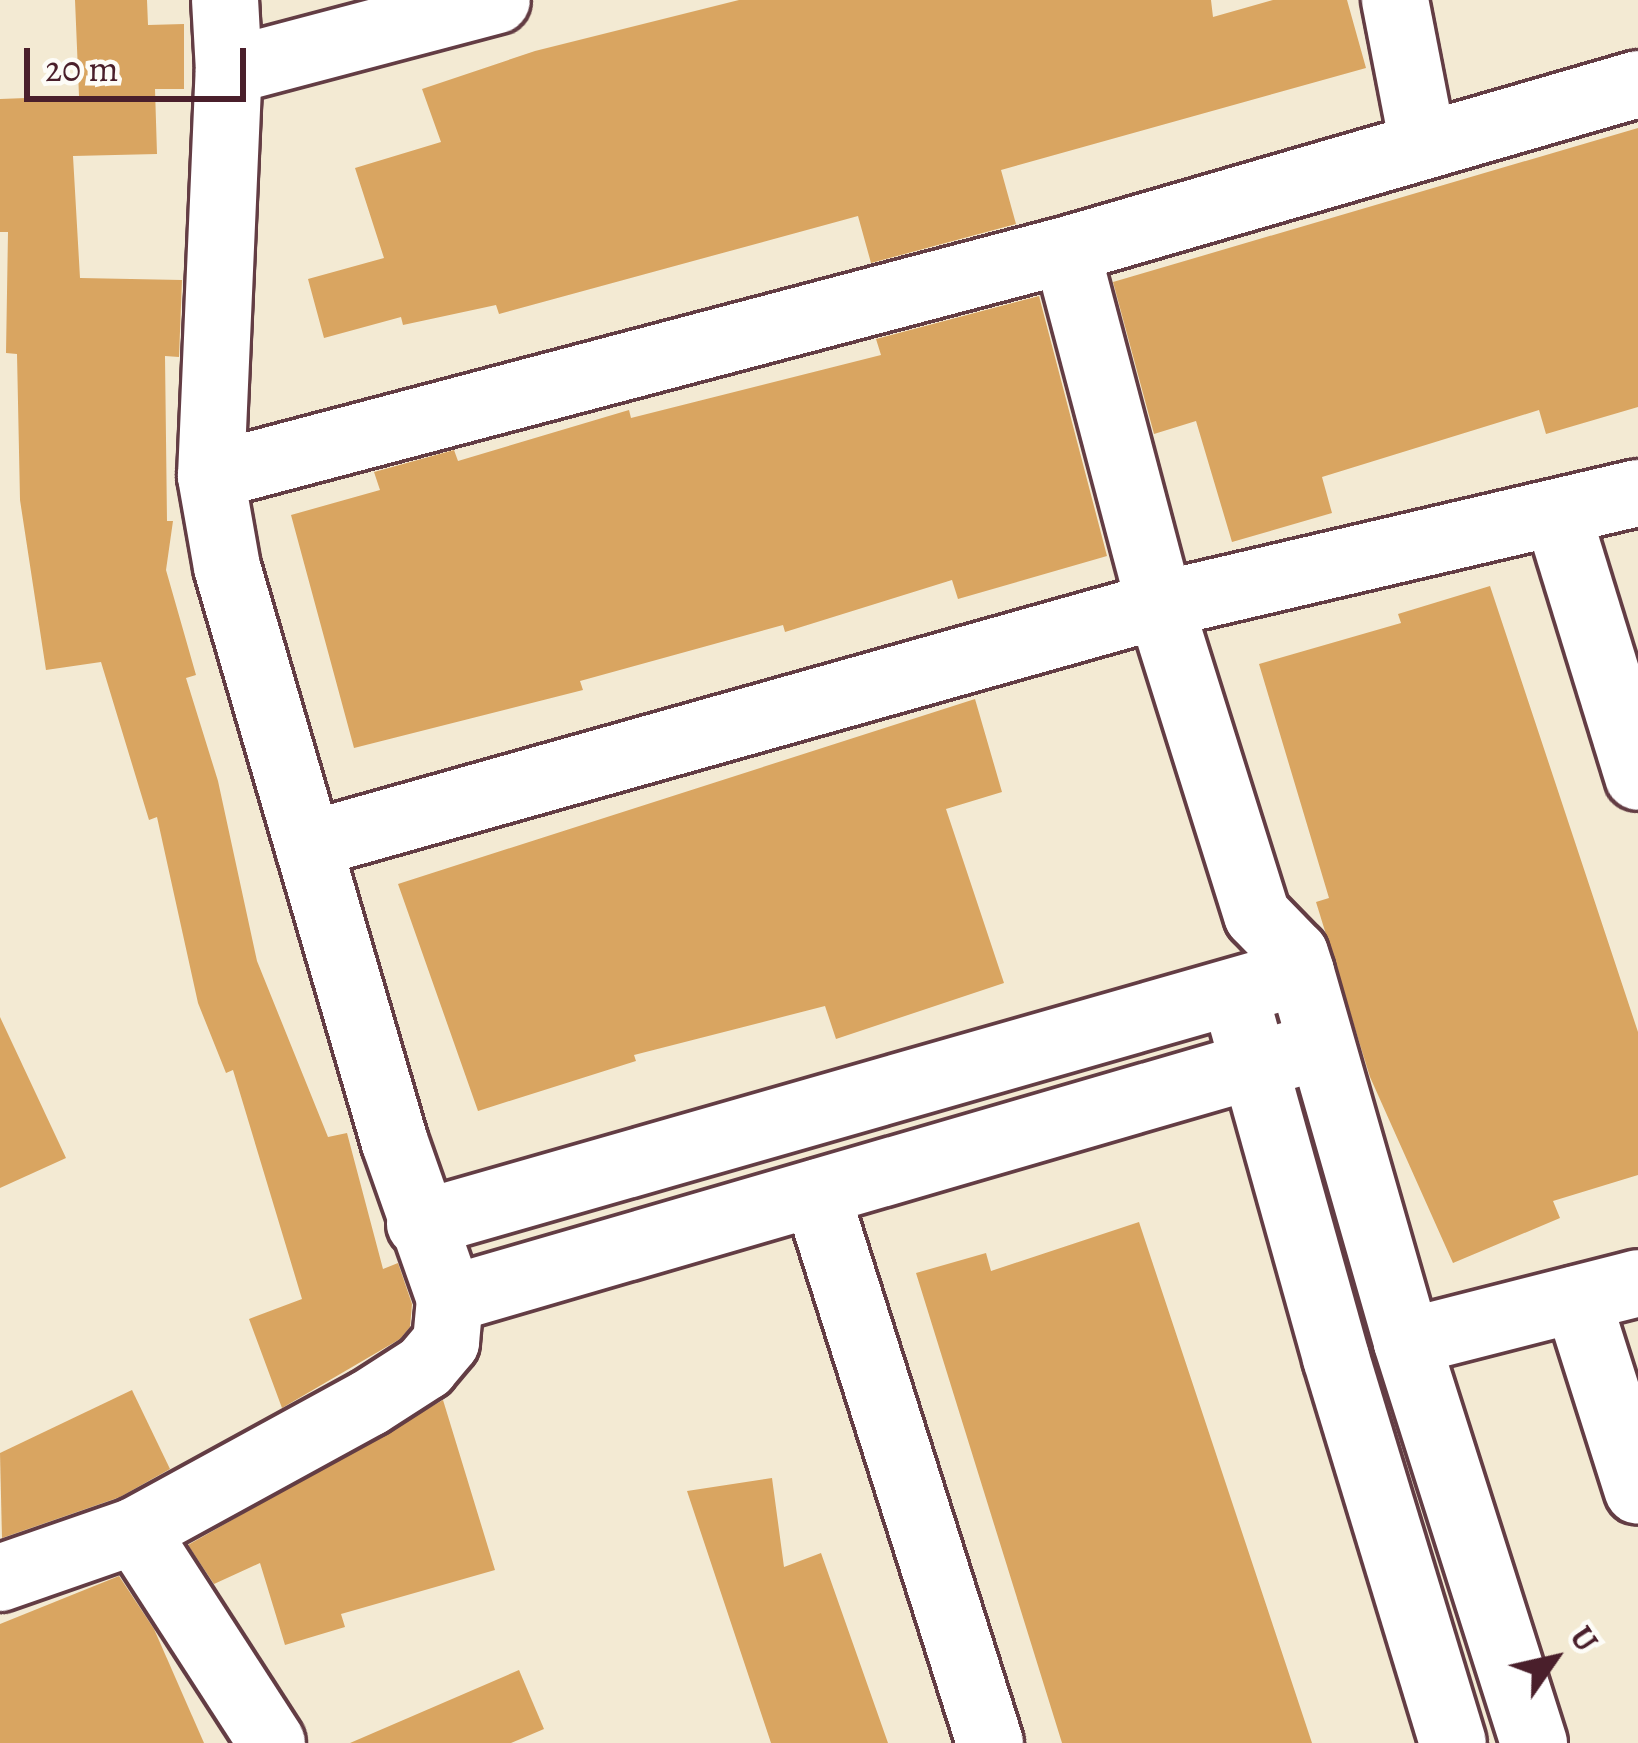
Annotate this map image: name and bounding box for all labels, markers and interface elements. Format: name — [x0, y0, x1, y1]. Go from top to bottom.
scale bar — [30, 24, 252, 98]
text: 20 m — [45, 44, 118, 93]
north arrow — [1494, 1599, 1614, 1719]
text: U — [1560, 1617, 1609, 1660]

